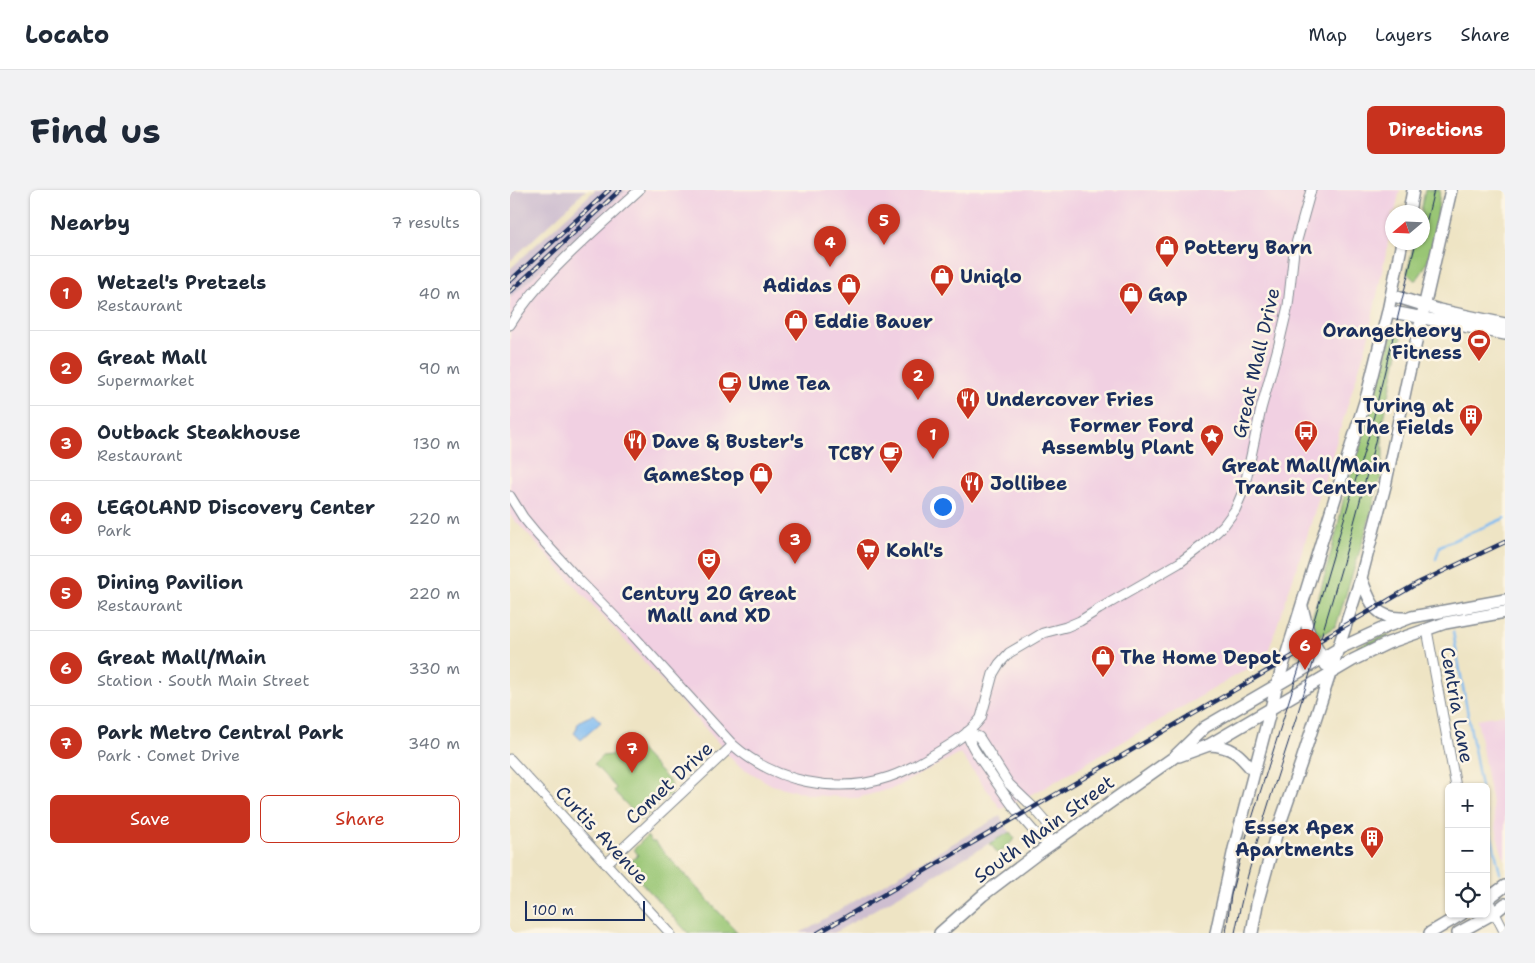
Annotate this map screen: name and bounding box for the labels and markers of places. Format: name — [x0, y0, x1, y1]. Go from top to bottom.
pin: 5 — [868, 204, 900, 245]
pin: 4 — [814, 226, 846, 267]
shop icon: Pottery Barn — [1154, 234, 1180, 268]
place label: Pottery Barn — [1184, 235, 1313, 260]
shop icon: Uniqlo — [929, 263, 955, 297]
place label: Uniqlo — [960, 264, 1022, 289]
shop icon: Adidas — [836, 272, 862, 306]
place label: Adidas — [762, 273, 832, 298]
shop icon: Gap — [1118, 281, 1144, 315]
place label: Gap — [1148, 282, 1188, 307]
shop icon: Eddie Bauer — [783, 308, 809, 342]
place label: Eddie Bauer — [814, 309, 933, 334]
place label: Orangetheory Fitness — [1322, 318, 1462, 365]
sports icon: Orangetheory Fitness — [1466, 328, 1492, 362]
pin: 2 — [902, 359, 934, 400]
cafe icon: Ume Tea — [717, 370, 743, 404]
place label: Ume Tea — [748, 371, 830, 396]
restaurant icon: Undercover Fries — [955, 386, 981, 420]
place label: Undercover Fries — [986, 387, 1154, 412]
place label: Turing at The Fields — [1354, 393, 1454, 440]
building icon: Turing at The Fields — [1458, 403, 1484, 437]
place label: Former Ford Assembly Plant — [1041, 413, 1194, 460]
pin: 1 — [917, 418, 949, 459]
bus stop icon: Great Mall/Main Transit Center — [1293, 419, 1319, 453]
place icon: Former Ford Assembly Plant — [1199, 423, 1225, 457]
restaurant icon: Dave & Buster's — [622, 428, 648, 462]
place label: Dave & Buster's — [652, 429, 804, 454]
cafe icon: TCBY — [878, 440, 904, 474]
place label: TCBY — [828, 441, 874, 466]
place label: Great Mall/Main Transit Center — [1221, 453, 1391, 500]
shop icon: GameStop — [748, 461, 774, 495]
place label: GameStop — [643, 462, 744, 487]
restaurant icon: Jollibee — [959, 470, 985, 504]
place label: Jollibee — [990, 471, 1067, 496]
pin: 3 — [779, 523, 811, 564]
supermarket icon: Kohl's — [855, 537, 881, 571]
place label: Kohl's — [886, 538, 943, 563]
theatre icon: Century 20 Great Mall and XD — [696, 547, 722, 581]
place label: Century 20 Great Mall and XD — [621, 581, 797, 628]
pin: 6 — [1289, 629, 1321, 670]
shop icon: The Home Depot — [1090, 644, 1116, 678]
place label: The Home Depot — [1120, 645, 1281, 670]
pin: 7 — [616, 732, 648, 773]
place label: Essex Apex Apartments — [1235, 815, 1354, 862]
building icon: Essex Apex Apartments — [1359, 825, 1385, 859]

